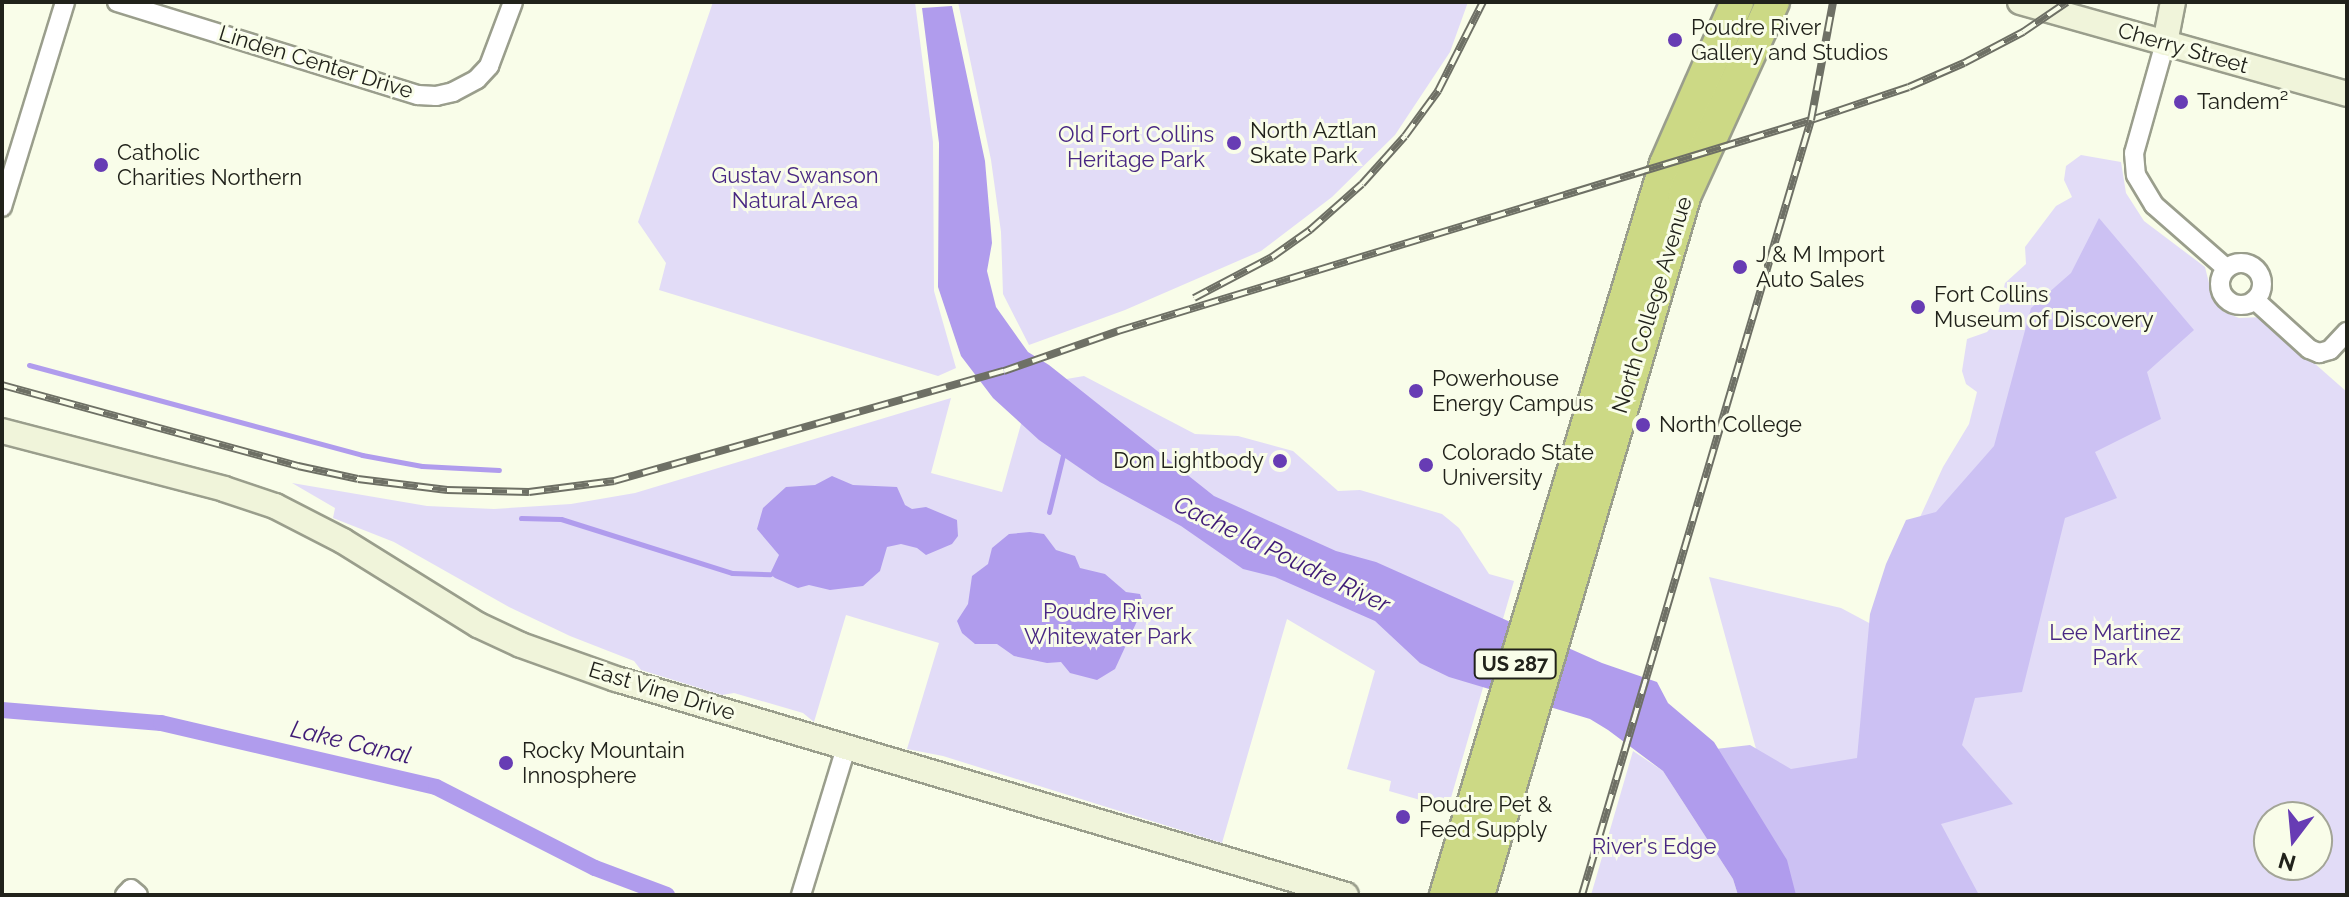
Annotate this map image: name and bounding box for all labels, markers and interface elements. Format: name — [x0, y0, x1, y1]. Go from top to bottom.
place label: Poudre River Gallery and Studios — [1691, 14, 1889, 66]
street label: Cherry Street — [2115, 17, 2251, 79]
street label: Linden Center Drive — [215, 20, 417, 104]
marker: Poudre River Gallery and Studios — [1666, 31, 1684, 49]
place label: Tandem² — [2197, 89, 2288, 115]
marker: Tandem² — [2172, 93, 2190, 111]
place label: North Aztlan Skate Park — [1250, 117, 1377, 168]
park label: Old Fort Collins Heritage Park — [1058, 121, 1214, 172]
marker: North Aztlan Skate Park — [1225, 134, 1243, 152]
place label: Catholic Charities Northern — [117, 139, 302, 190]
marker: Catholic Charities Northern — [92, 156, 110, 174]
park label: Gustav Swanson Natural Area — [711, 162, 879, 214]
street label: North College Avenue — [1606, 193, 1698, 417]
place label: J & M Import Auto Sales — [1756, 241, 1885, 292]
marker: J & M Import Auto Sales — [1731, 258, 1749, 276]
place label: Fort Collins Museum of Discovery — [1934, 281, 2154, 332]
marker: Fort Collins Museum of Discovery — [1909, 298, 1927, 316]
place label: Powerhouse Energy Campus — [1432, 365, 1594, 416]
marker: Powerhouse Energy Campus — [1407, 382, 1425, 400]
place label: North College — [1659, 412, 1802, 438]
marker: North College — [1634, 416, 1652, 434]
place label: Colorado State University — [1442, 439, 1594, 490]
place label: Don Lightbody — [1113, 448, 1264, 474]
marker: Don Lightbody — [1271, 452, 1289, 470]
marker: Colorado State University — [1417, 456, 1435, 474]
water label: Cache la Poudre River — [1169, 489, 1395, 619]
park label: Poudre River Whitewater Park — [1024, 598, 1192, 650]
park label: Lee Martinez Park — [2049, 619, 2181, 670]
road number: US 287 — [1473, 648, 1557, 680]
street label: East Vine Drive — [585, 656, 739, 726]
water label: Lake Canal — [288, 714, 414, 770]
place label: Rocky Mountain Innosphere — [522, 737, 685, 788]
marker: Rocky Mountain Innosphere — [497, 754, 515, 772]
place label: Poudre Pet & Feed Supply — [1419, 791, 1552, 842]
north arrow — [2253, 801, 2333, 881]
marker: Poudre Pet & Feed Supply — [1394, 808, 1412, 826]
park label: River's Edge — [1592, 834, 1716, 860]
text: N — [2275, 847, 2299, 877]

